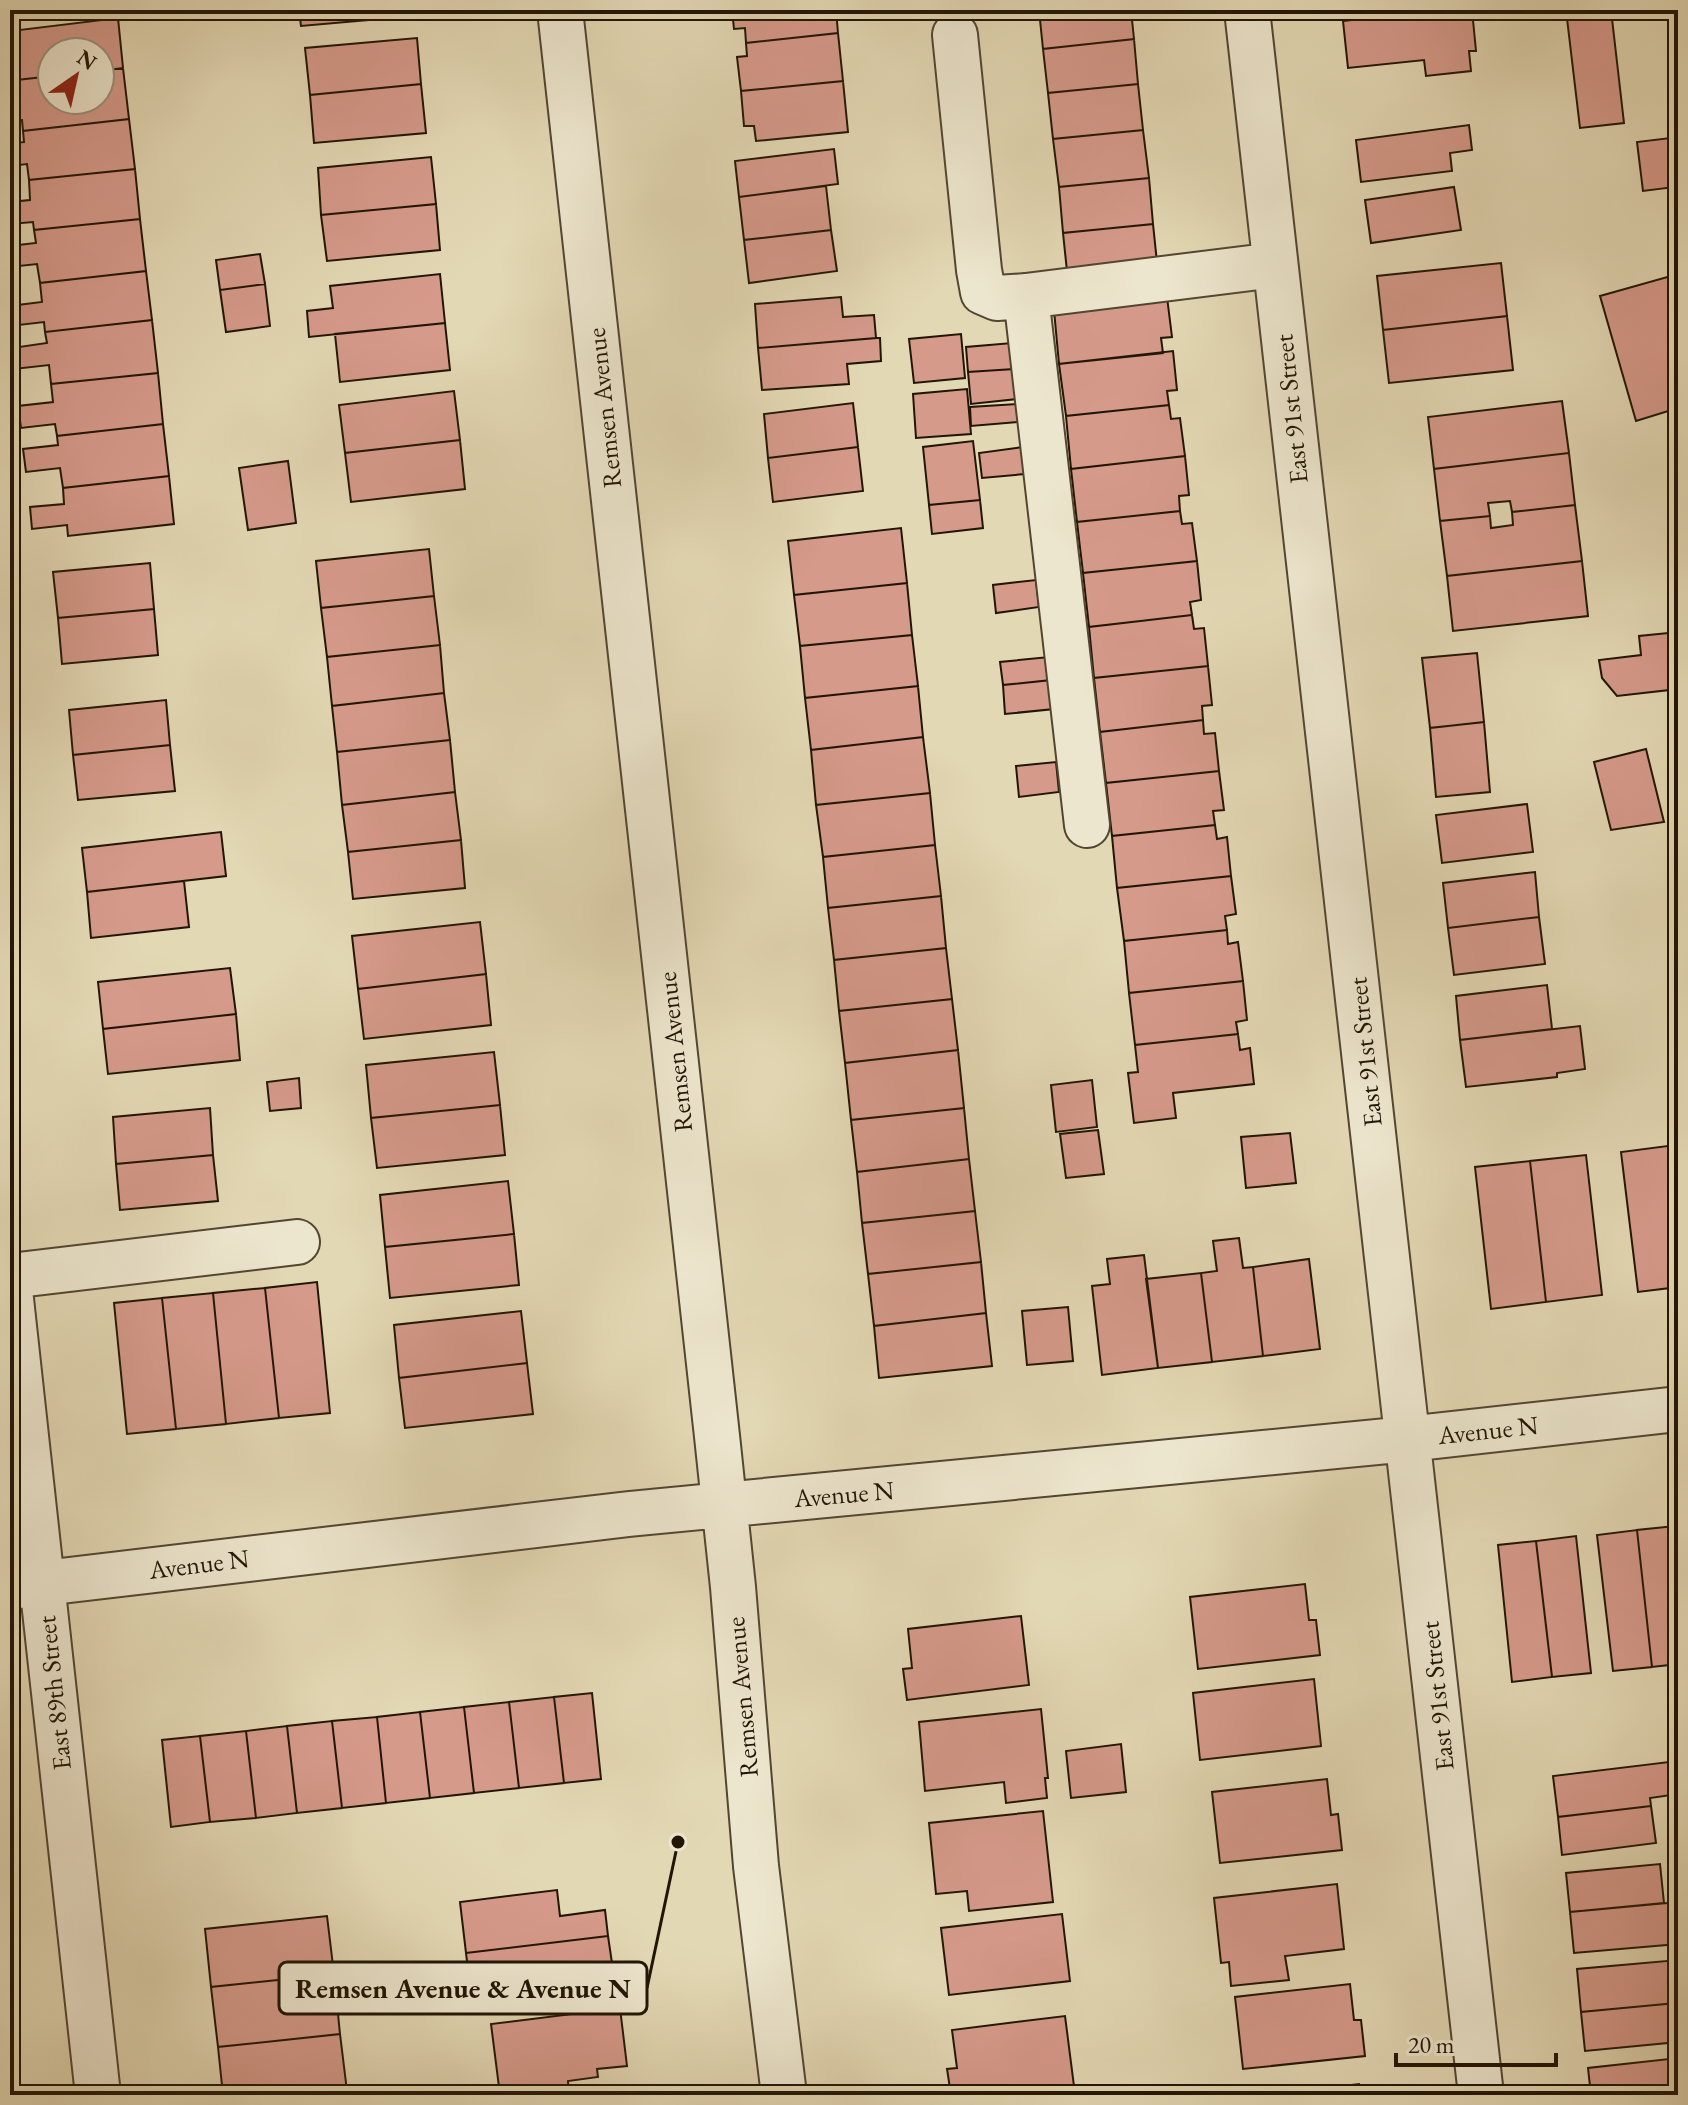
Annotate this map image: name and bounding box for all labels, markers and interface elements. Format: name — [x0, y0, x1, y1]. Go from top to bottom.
north arrow — [36, 36, 116, 116]
text: N — [71, 43, 103, 77]
street label: Remsen Avenue — [579, 326, 629, 490]
street label: East 91st Street — [1266, 333, 1316, 485]
street label: Remsen Avenue — [650, 970, 700, 1134]
street label: East 91st Street — [1340, 976, 1390, 1128]
street label: Avenue N — [1435, 1408, 1540, 1452]
street label: Avenue N — [792, 1473, 896, 1515]
street label: Avenue N — [146, 1541, 251, 1587]
street label: East 89th Street — [29, 1614, 79, 1772]
street label: Remsen Avenue — [718, 1615, 766, 1779]
street label: East 91st Street — [1412, 1620, 1462, 1772]
callout: Remsen Avenue & Avenue N — [279, 1962, 647, 2014]
text: Remsen Avenue & Avenue N — [295, 1970, 631, 2006]
scale bar — [1396, 2017, 1556, 2067]
text: 20 m — [1408, 2029, 1455, 2060]

